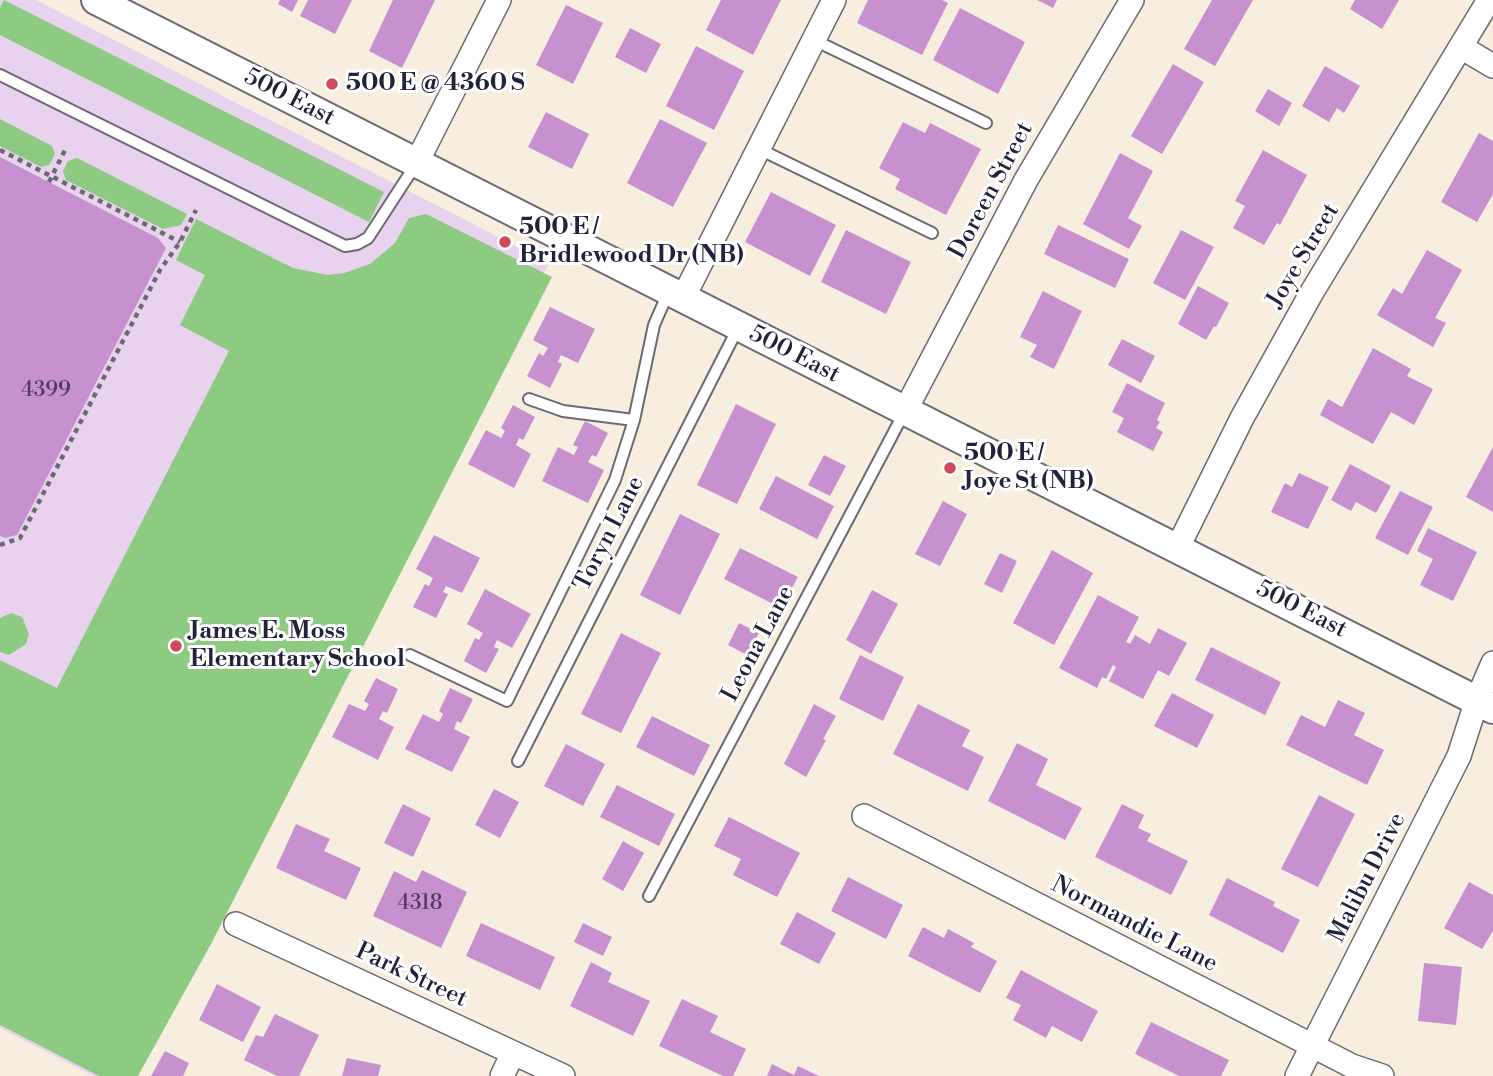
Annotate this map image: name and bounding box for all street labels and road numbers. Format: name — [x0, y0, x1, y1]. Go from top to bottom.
street label: 500 East — [239, 63, 339, 133]
street label: Doreen Street — [944, 118, 1040, 264]
street label: Joye Street — [1262, 199, 1346, 313]
street label: 500 East — [744, 320, 844, 390]
street label: Toryn Lane — [569, 472, 651, 596]
street label: 500 East — [1251, 575, 1351, 645]
street label: Leona Lane — [716, 581, 802, 707]
street label: Malibu Drive — [1323, 808, 1413, 948]
street label: Normandie Lane — [1046, 871, 1222, 979]
street label: Park Street — [351, 938, 471, 1014]

